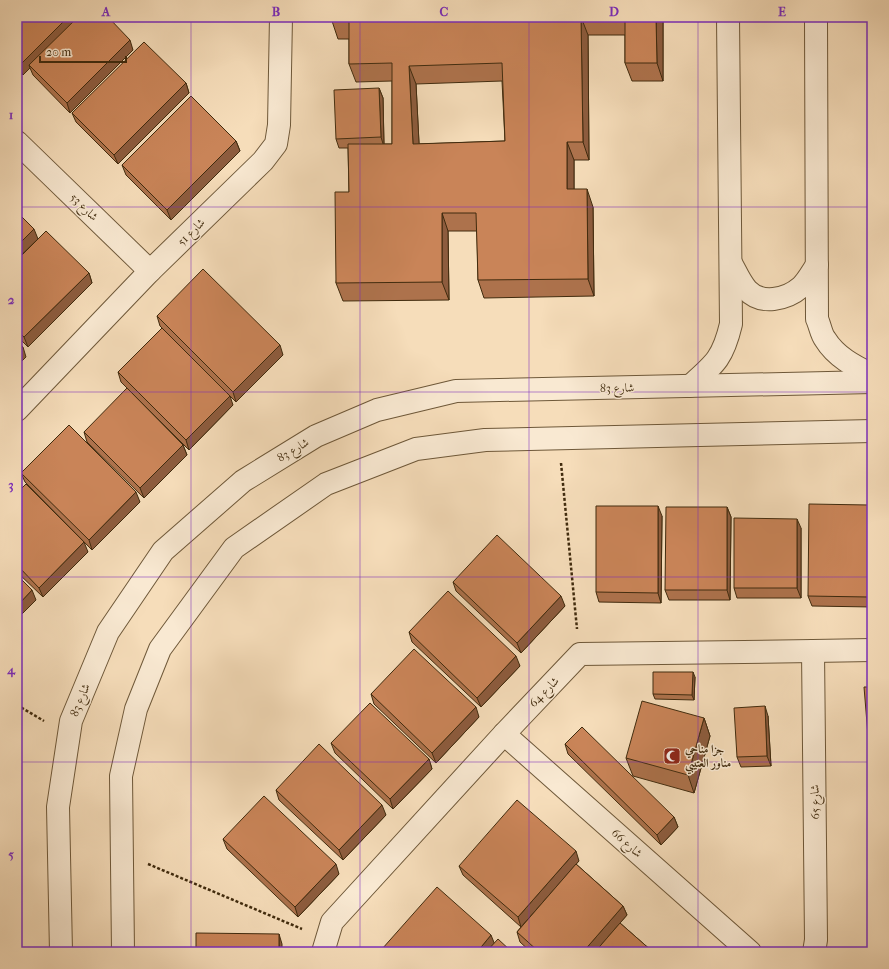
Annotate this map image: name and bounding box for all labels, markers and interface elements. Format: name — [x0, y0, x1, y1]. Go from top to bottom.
text: A — [101, 4, 111, 19]
text: B — [272, 4, 281, 19]
text: C — [440, 4, 449, 19]
text: D — [609, 4, 619, 19]
text: E — [778, 4, 786, 19]
scale bar — [40, 38, 126, 64]
text: 20 m — [46, 45, 71, 59]
text: 1 — [9, 107, 14, 122]
street label: شارع 53 — [64, 190, 101, 227]
street label: شارع 51 — [174, 215, 211, 251]
text: 2 — [8, 292, 15, 307]
street label: شارع 83 — [600, 381, 635, 399]
street label: شارع 83 — [275, 435, 314, 468]
text: 3 — [8, 477, 14, 493]
text: 4 — [6, 662, 16, 678]
street label: شارع 64 — [526, 674, 565, 713]
street label: شارع 83 — [67, 681, 97, 720]
place label: جزا مناحي مناور العتيبي — [684, 742, 732, 775]
mosque icon: جزا مناحي مناور العتيبي — [662, 746, 682, 766]
street label: شارع 65 — [808, 784, 826, 820]
street label: شارع 66 — [606, 826, 645, 863]
text: 5 — [8, 847, 14, 862]

